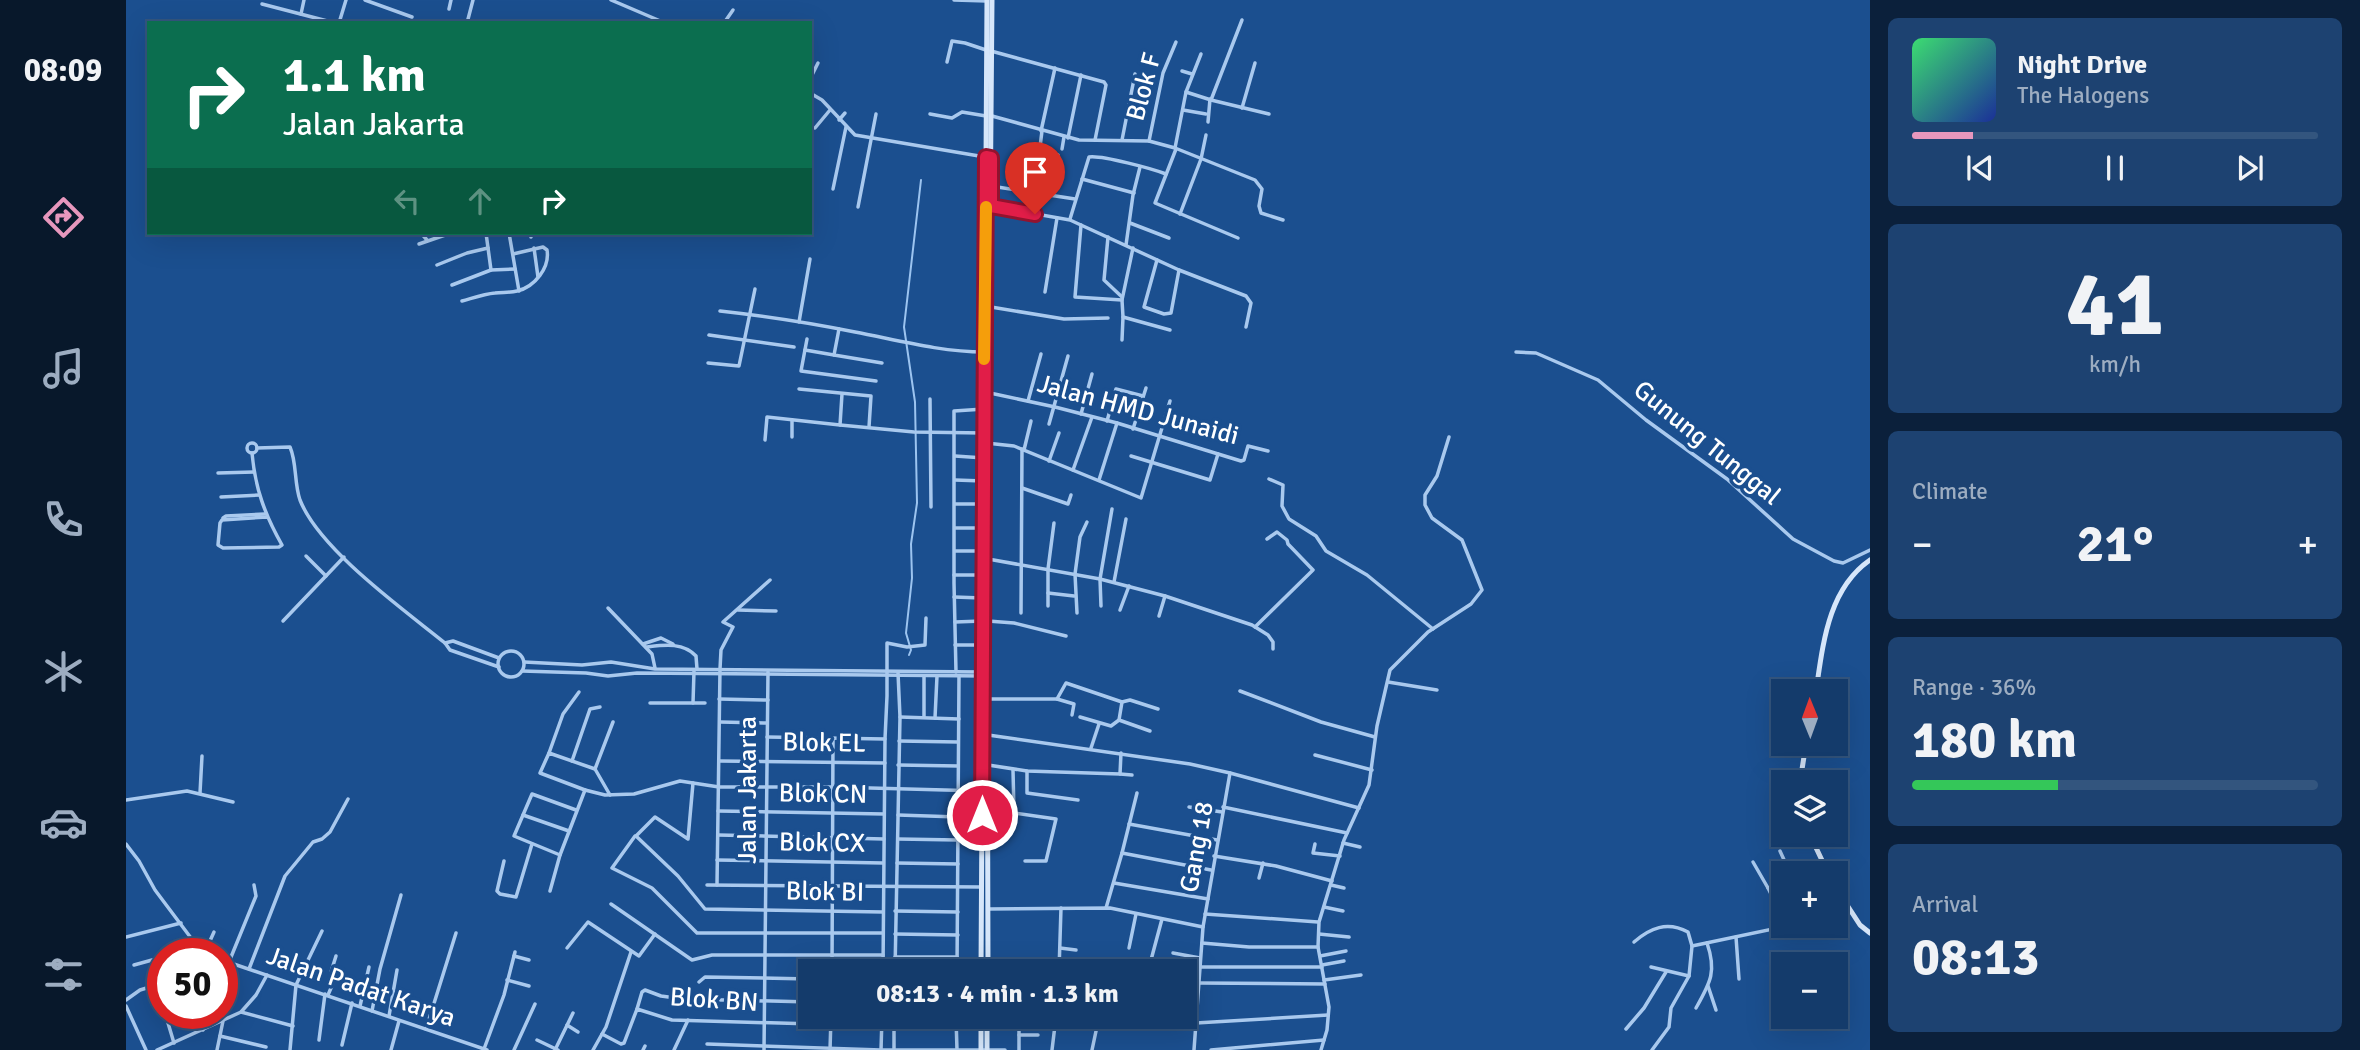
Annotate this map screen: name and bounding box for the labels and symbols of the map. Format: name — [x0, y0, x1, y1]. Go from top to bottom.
street label: Blok F — [1120, 50, 1168, 124]
pin — [1005, 142, 1065, 214]
street label: Jalan HMD Junaidi — [1034, 368, 1242, 452]
street label: Gunung Tunggal — [1627, 374, 1787, 512]
north arrow — [1771, 679, 1848, 756]
street label: Jalan Jakarta — [732, 716, 764, 864]
street label: Blok EL — [782, 726, 866, 760]
street label: Blok CN — [778, 777, 868, 811]
position arrow — [945, 778, 1019, 852]
street label: Gang 18 — [1173, 799, 1221, 895]
street label: Blok CX — [779, 826, 865, 860]
street label: Blok BI — [785, 875, 865, 909]
speed limit sign: 50 — [147, 938, 238, 1029]
street label: Jalan Padat Karya — [262, 940, 460, 1034]
street label: Blok BN — [669, 981, 759, 1019]

